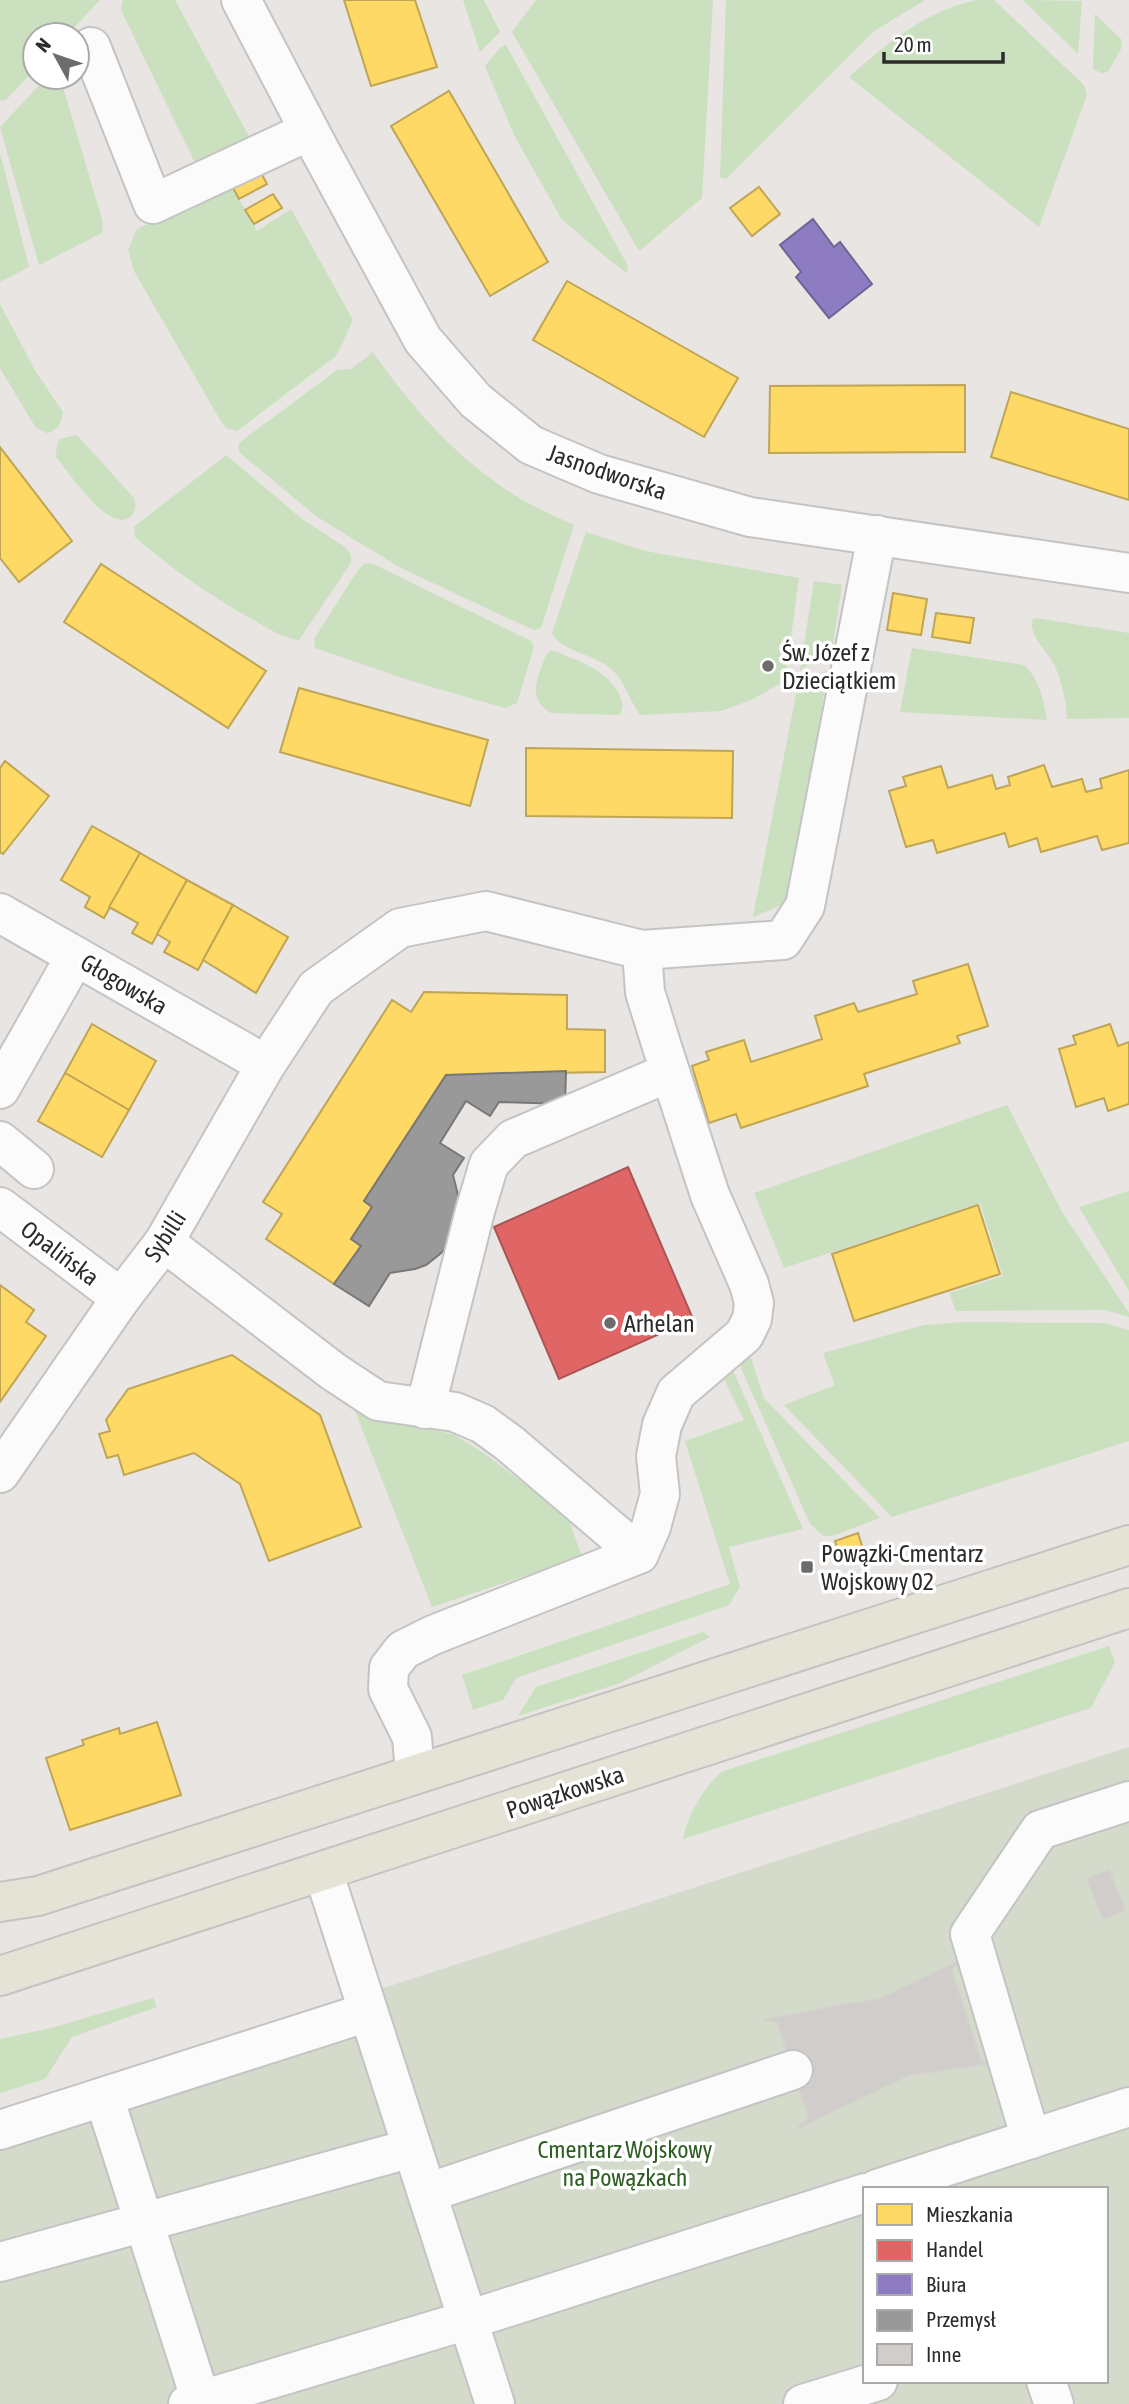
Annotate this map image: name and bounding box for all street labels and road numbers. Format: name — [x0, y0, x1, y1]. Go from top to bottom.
street label: Jasnodworska — [544, 439, 670, 505]
street label: Głogowska — [76, 948, 172, 1020]
street label: Sybilli — [139, 1206, 191, 1266]
street label: Opalińska — [16, 1215, 104, 1291]
street label: Powązkowska — [503, 1760, 627, 1824]

